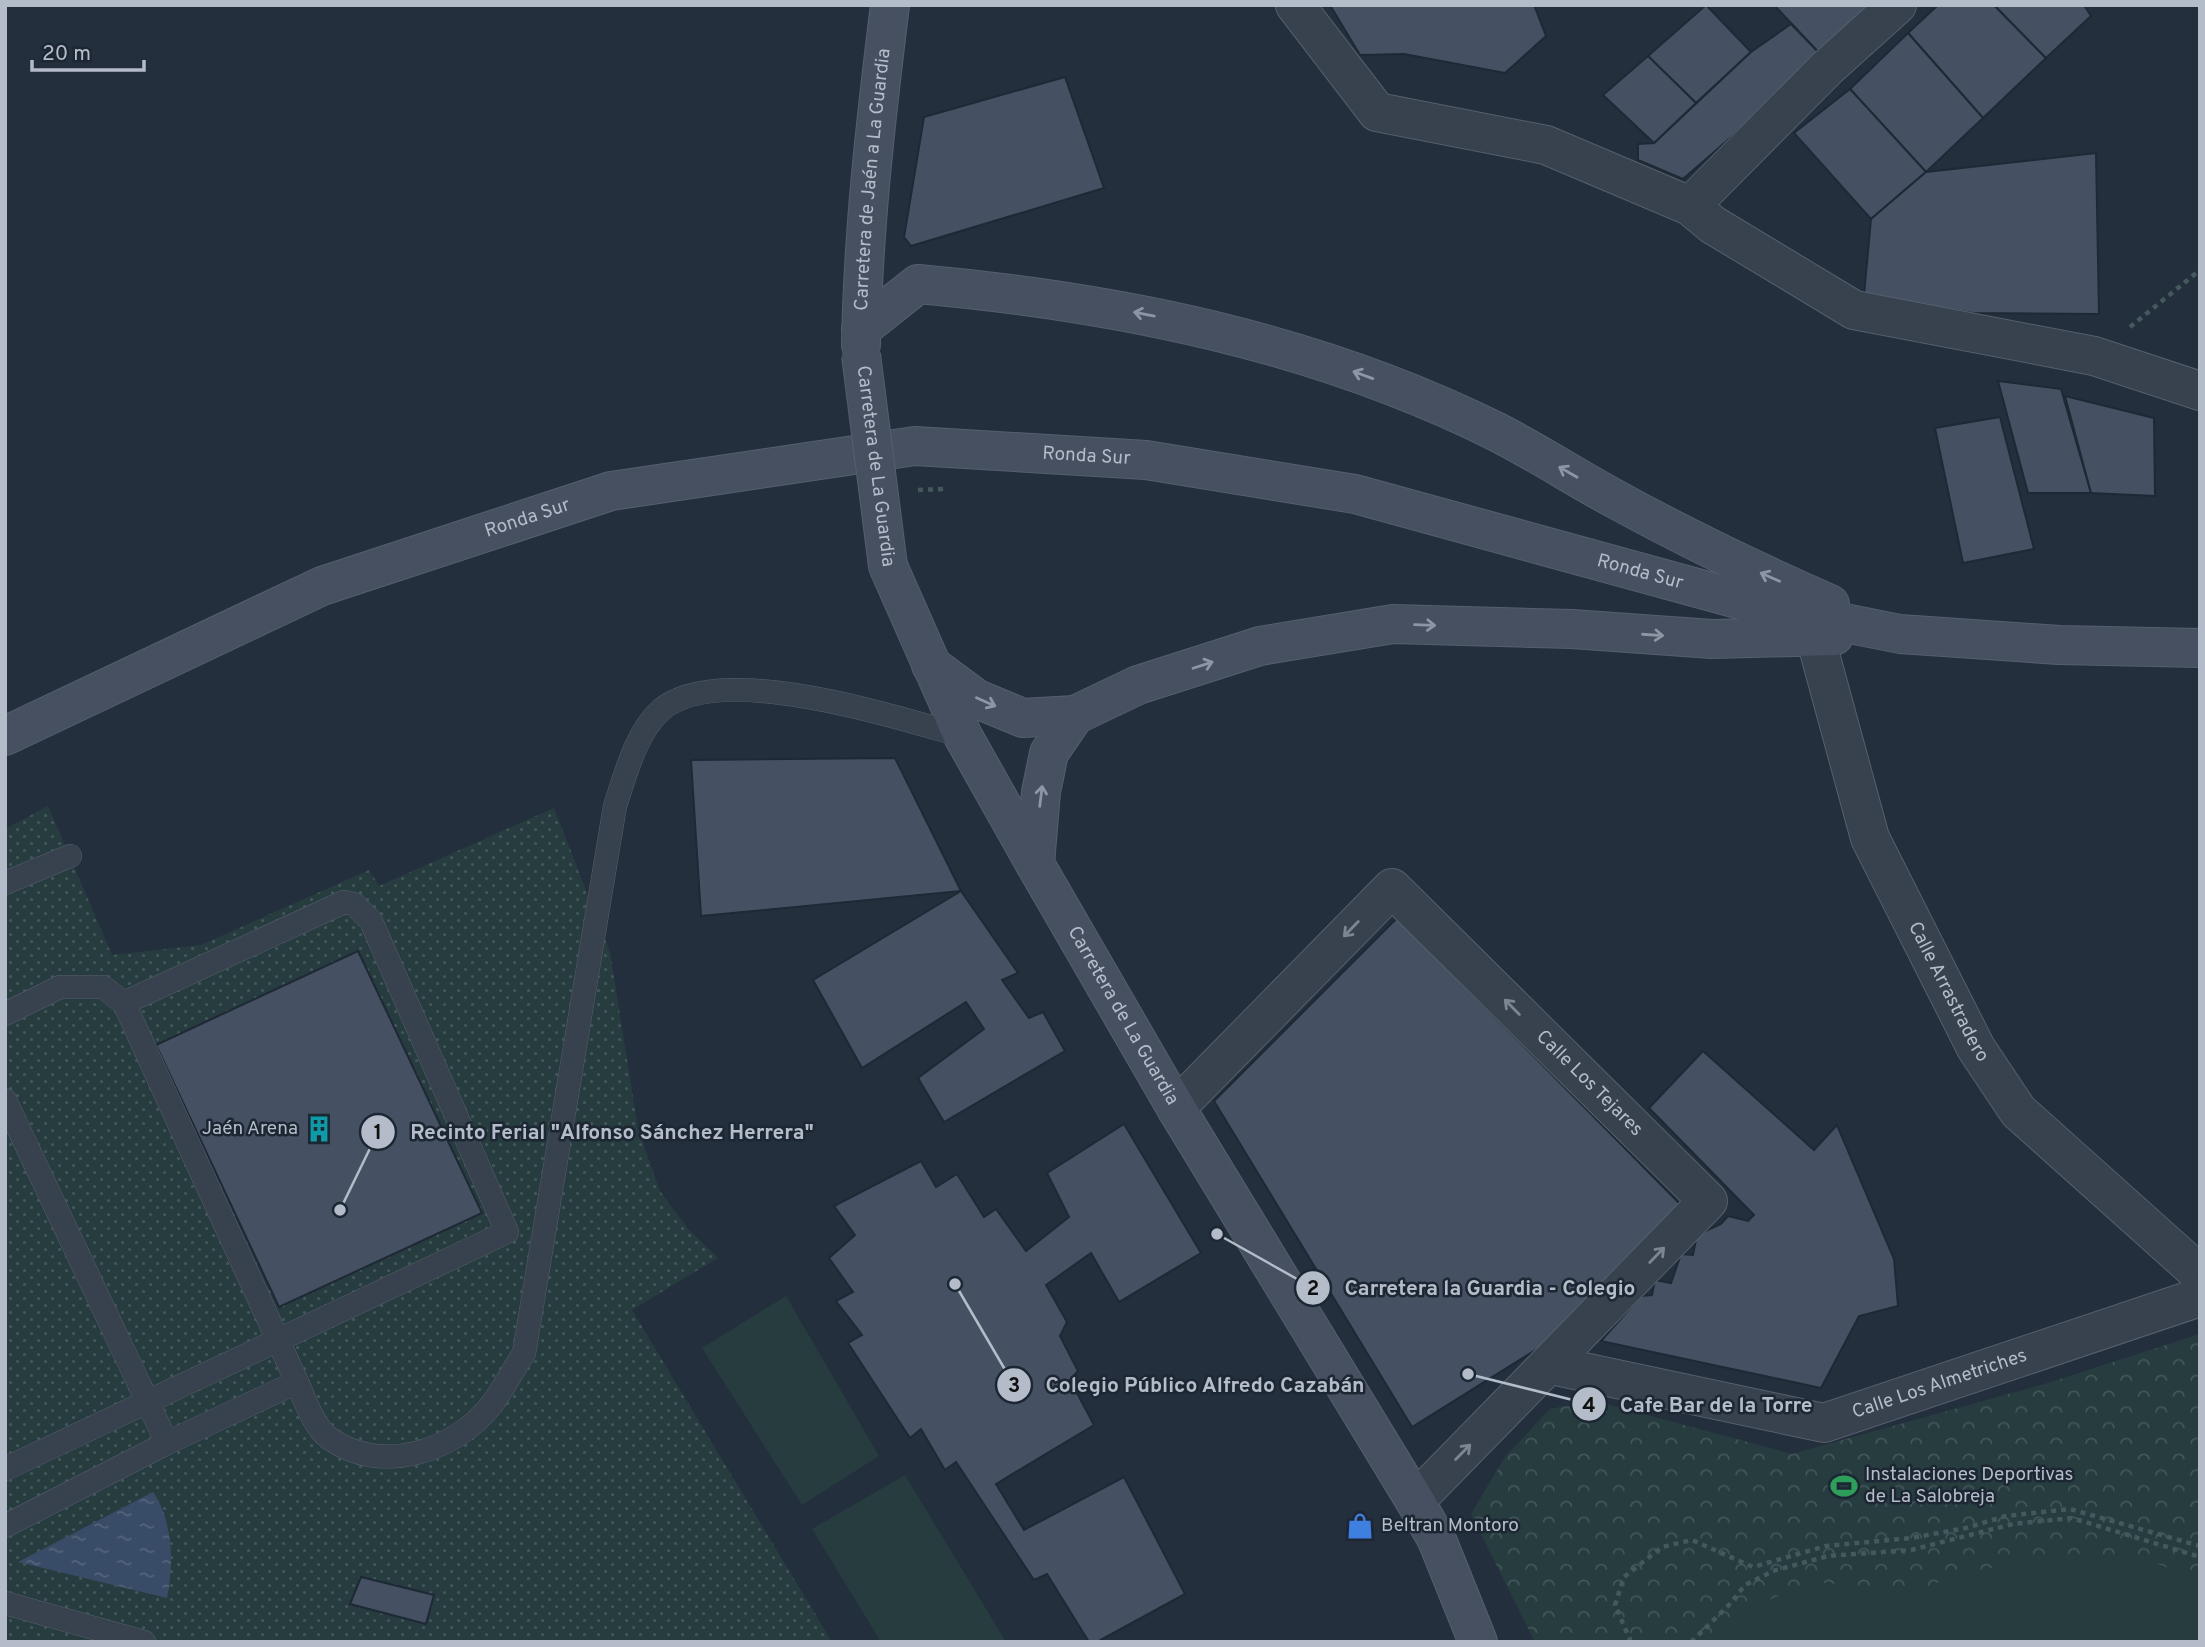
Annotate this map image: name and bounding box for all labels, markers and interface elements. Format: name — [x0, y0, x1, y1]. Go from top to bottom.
scale bar — [32, 28, 144, 72]
text: 20 m — [42, 41, 91, 68]
street label: Carretera de Jaén a La Guardia — [850, 47, 897, 311]
one-way arrow — [1133, 307, 1156, 320]
street label: Carretera de La Guardia — [850, 364, 900, 568]
one-way arrow — [1352, 368, 1374, 381]
street label: Ronda Sur — [1042, 442, 1132, 471]
one-way arrow — [1558, 465, 1578, 479]
street label: Ronda Sur — [482, 493, 574, 544]
street label: Ronda Sur — [1594, 549, 1686, 596]
one-way arrow — [1759, 570, 1781, 583]
one-way arrow — [1414, 618, 1437, 632]
one-way arrow — [1641, 629, 1663, 642]
one-way arrow — [1191, 658, 1213, 670]
one-way arrow — [975, 696, 996, 709]
one-way arrow — [1035, 785, 1048, 808]
street label: Calle Arrastradero — [1902, 918, 1994, 1067]
one-way arrow — [1343, 920, 1360, 937]
street label: Carretera de La Guardia — [1062, 922, 1184, 1110]
one-way arrow — [1504, 999, 1521, 1016]
street label: Calle Los Tejares — [1531, 1025, 1648, 1142]
callout: Recinto Ferial "Alfonso Sánchez Herrera" — [361, 1111, 827, 1153]
building icon: Jaén Arena — [304, 1114, 334, 1144]
place label: Jaén Arena — [202, 1117, 298, 1141]
text: 1 — [374, 1120, 382, 1147]
text: Recinto Ferial "Alfonso Sánchez Herrera" — [410, 1120, 814, 1147]
one-way arrow — [1648, 1247, 1665, 1264]
callout: Carretera la Guardia - Colegio — [1296, 1267, 1650, 1309]
text: 2 — [1307, 1276, 1319, 1303]
text: Carretera la Guardia - Colegio — [1344, 1276, 1636, 1303]
street label: Calle Los Almetriches — [1849, 1344, 2030, 1425]
callout: Colegio Público Alfredo Cazabán — [996, 1364, 1379, 1406]
text: 3 — [1008, 1373, 1020, 1400]
text: Colegio Público Alfredo Cazabán — [1045, 1373, 1365, 1400]
callout: Cafe Bar de la Torre — [1571, 1383, 1827, 1425]
text: 4 — [1582, 1393, 1596, 1420]
text: Cafe Bar de la Torre — [1620, 1393, 1812, 1420]
one-way arrow — [1454, 1444, 1471, 1461]
place label: Instalaciones Deportivas de La Salobreja — [1865, 1463, 2074, 1509]
sports icon: Instalaciones Deportivas de La Salobreja — [1829, 1471, 1859, 1501]
shop icon: Beltran Montoro — [1345, 1511, 1375, 1541]
place label: Beltran Montoro — [1381, 1514, 1519, 1538]

